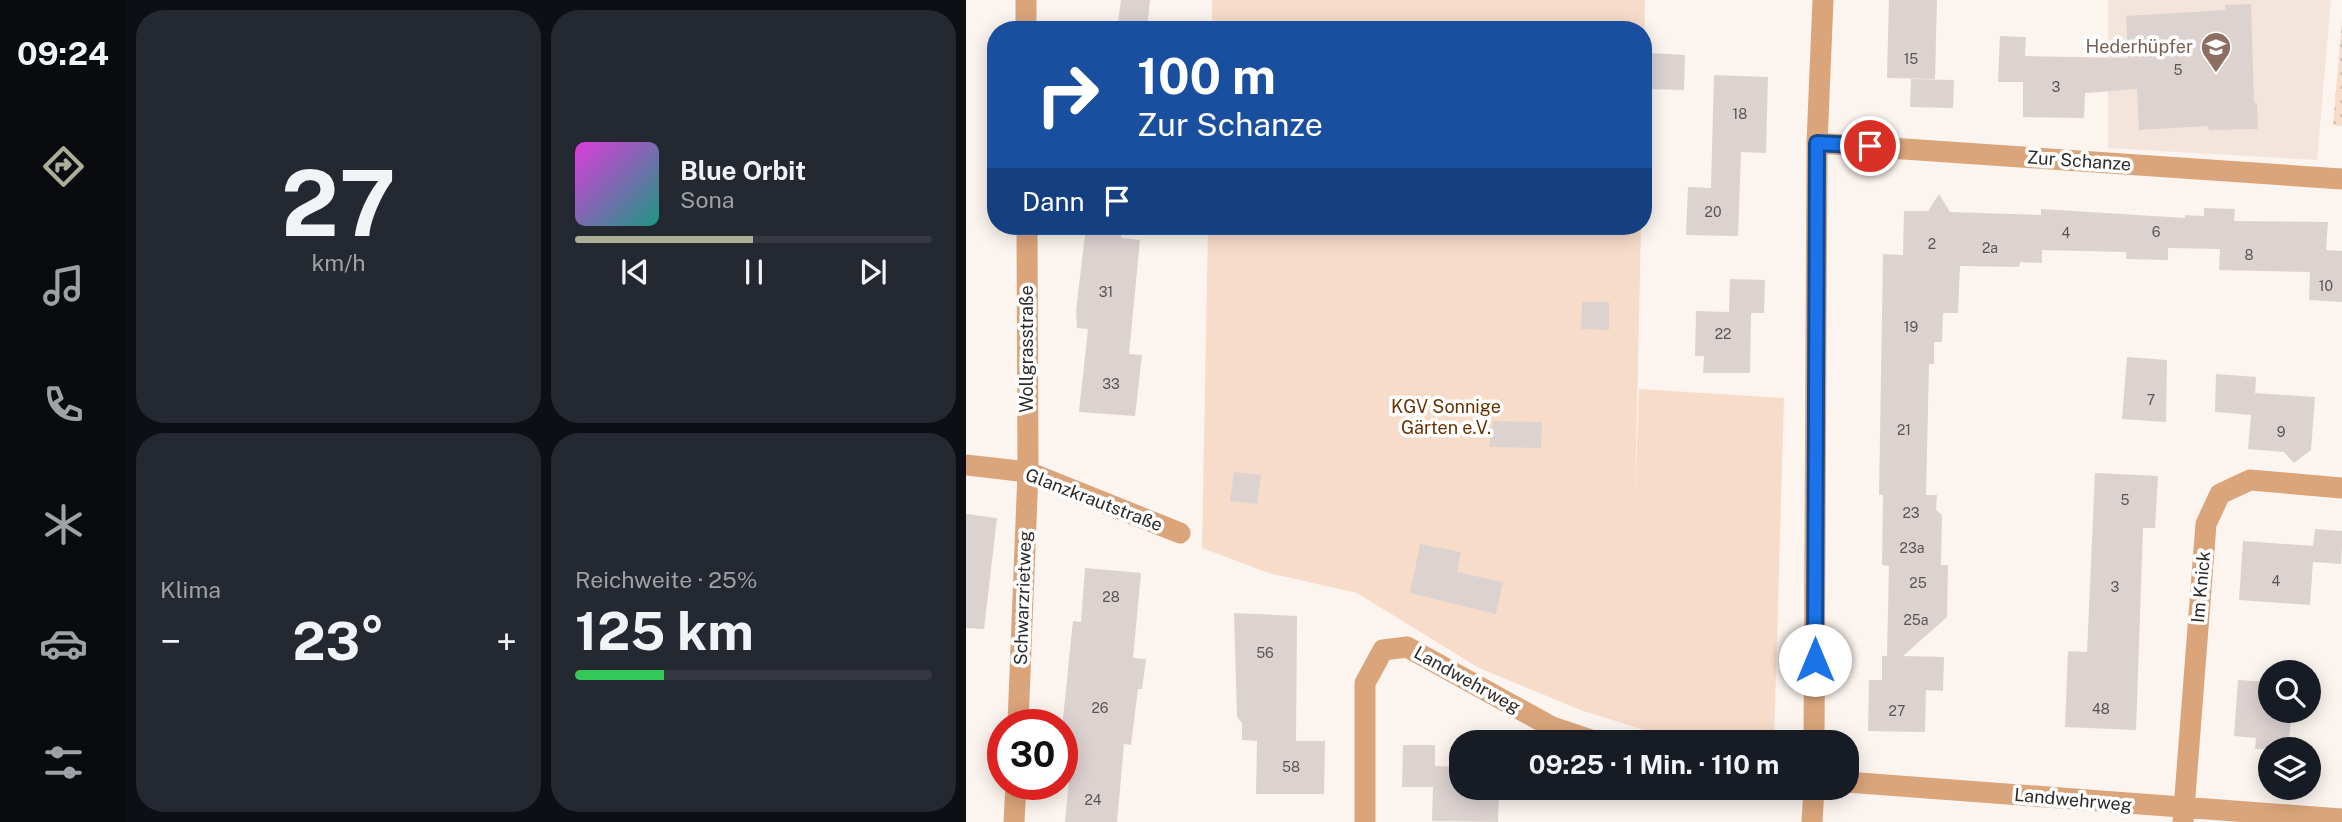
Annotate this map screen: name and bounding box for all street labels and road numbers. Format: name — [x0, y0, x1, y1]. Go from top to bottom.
street label: Zur Schanze — [2026, 146, 2132, 175]
street label: Wollgrasstraße — [1016, 285, 1037, 413]
street label: Glanzkrautstraße — [1023, 464, 1166, 535]
street label: Schwarzrietweg — [1010, 530, 1035, 666]
street label: Im Knick — [2187, 550, 2214, 624]
street label: Landwehrweg — [1411, 642, 1524, 717]
street label: Landwehrweg — [2013, 784, 2133, 815]

